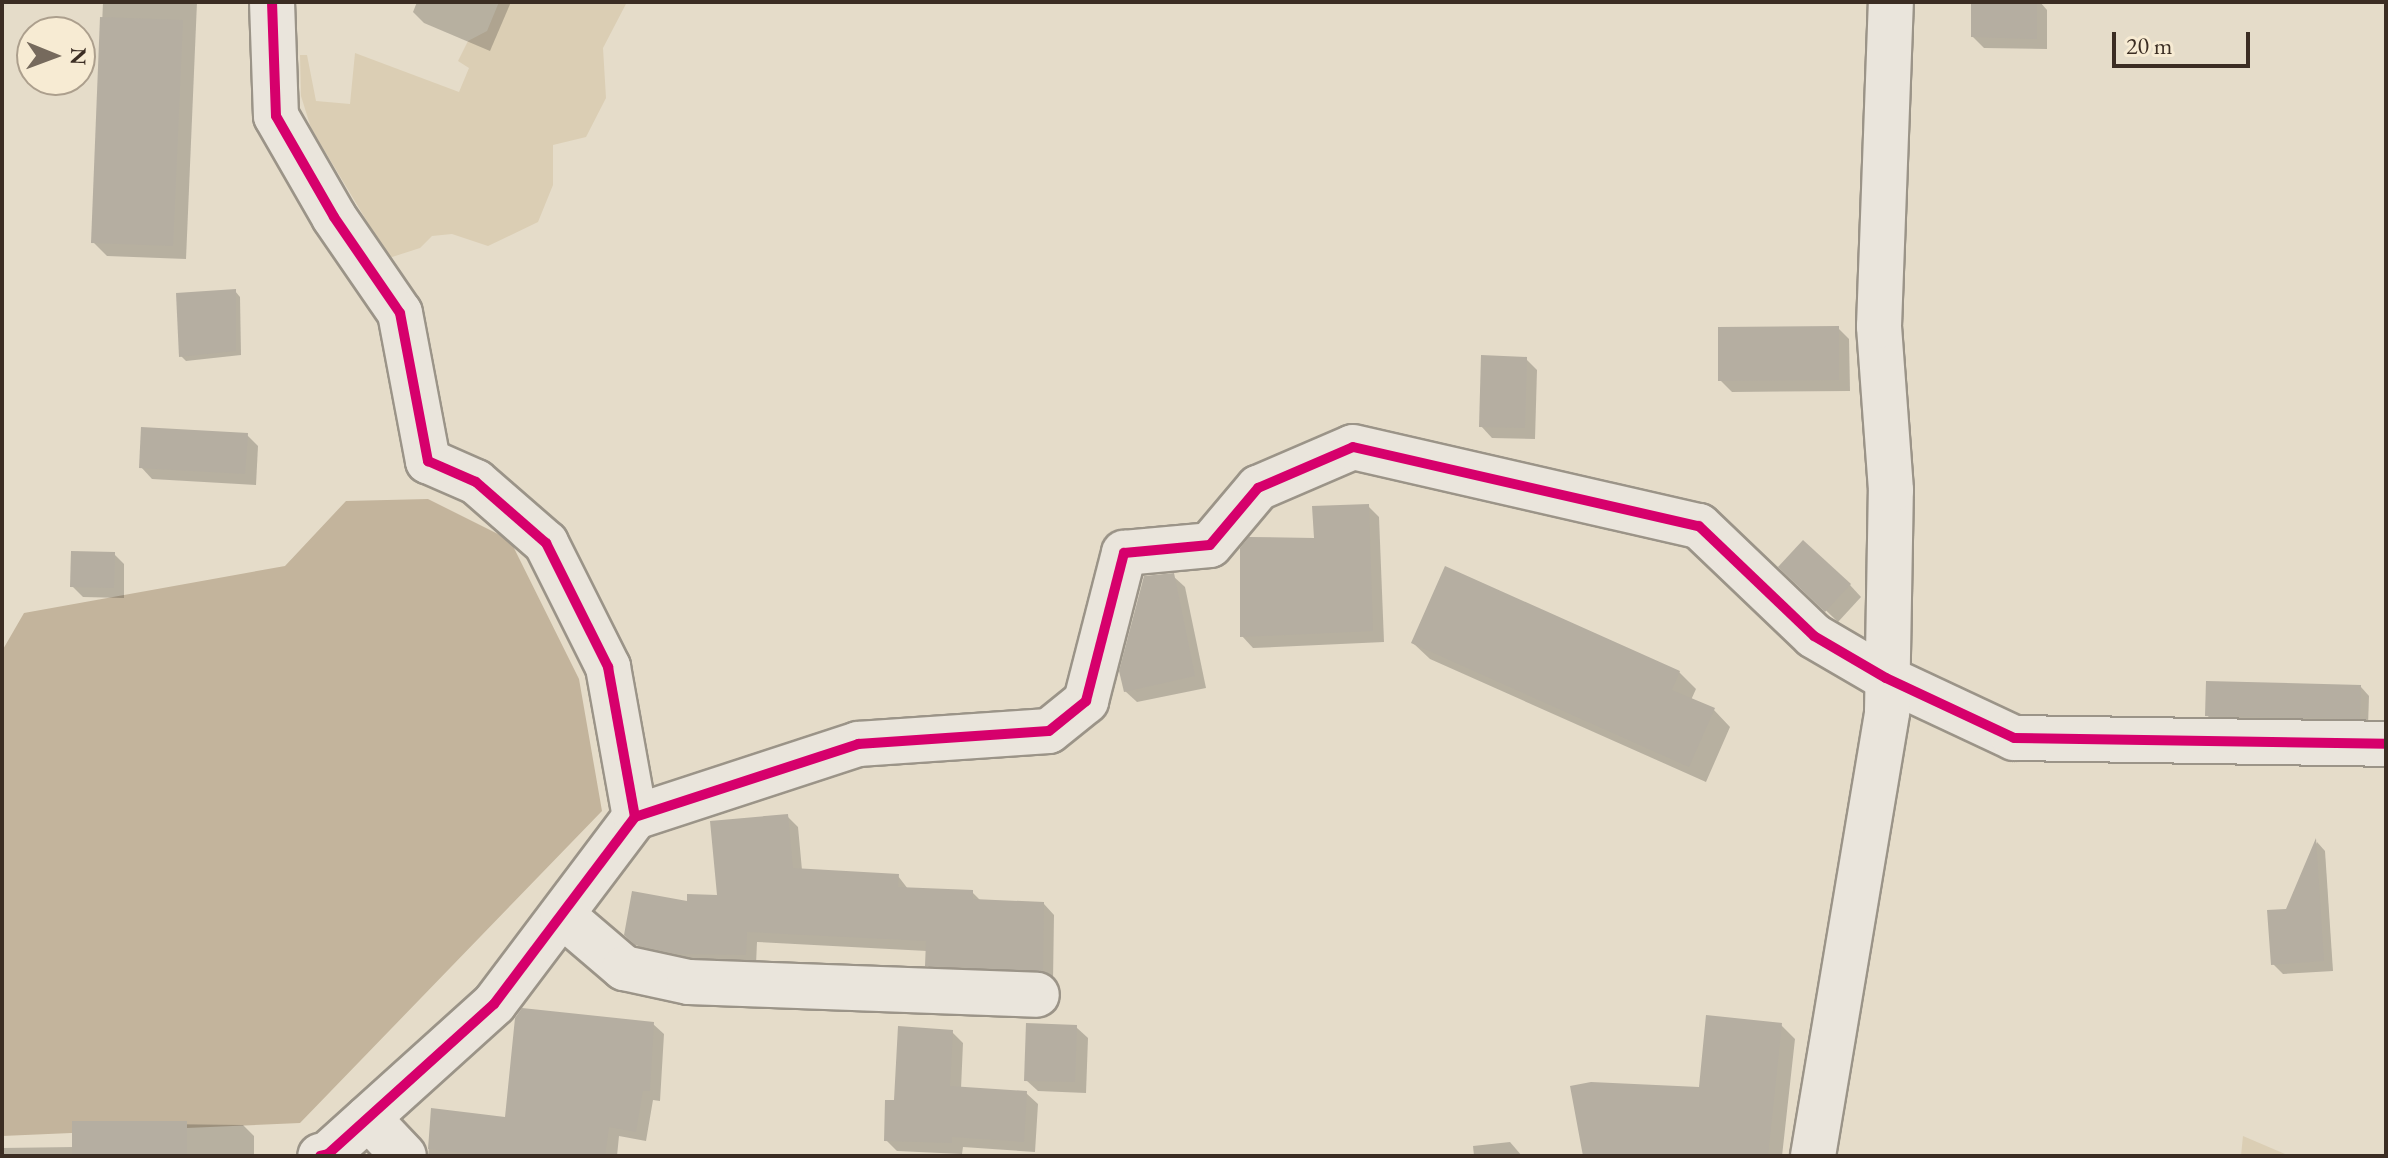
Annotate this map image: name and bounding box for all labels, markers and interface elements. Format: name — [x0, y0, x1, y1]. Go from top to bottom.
north arrow — [16, 16, 96, 96]
scale bar — [2116, 16, 2254, 66]
text: 20 m — [2126, 30, 2173, 61]
text: N — [64, 47, 93, 66]

